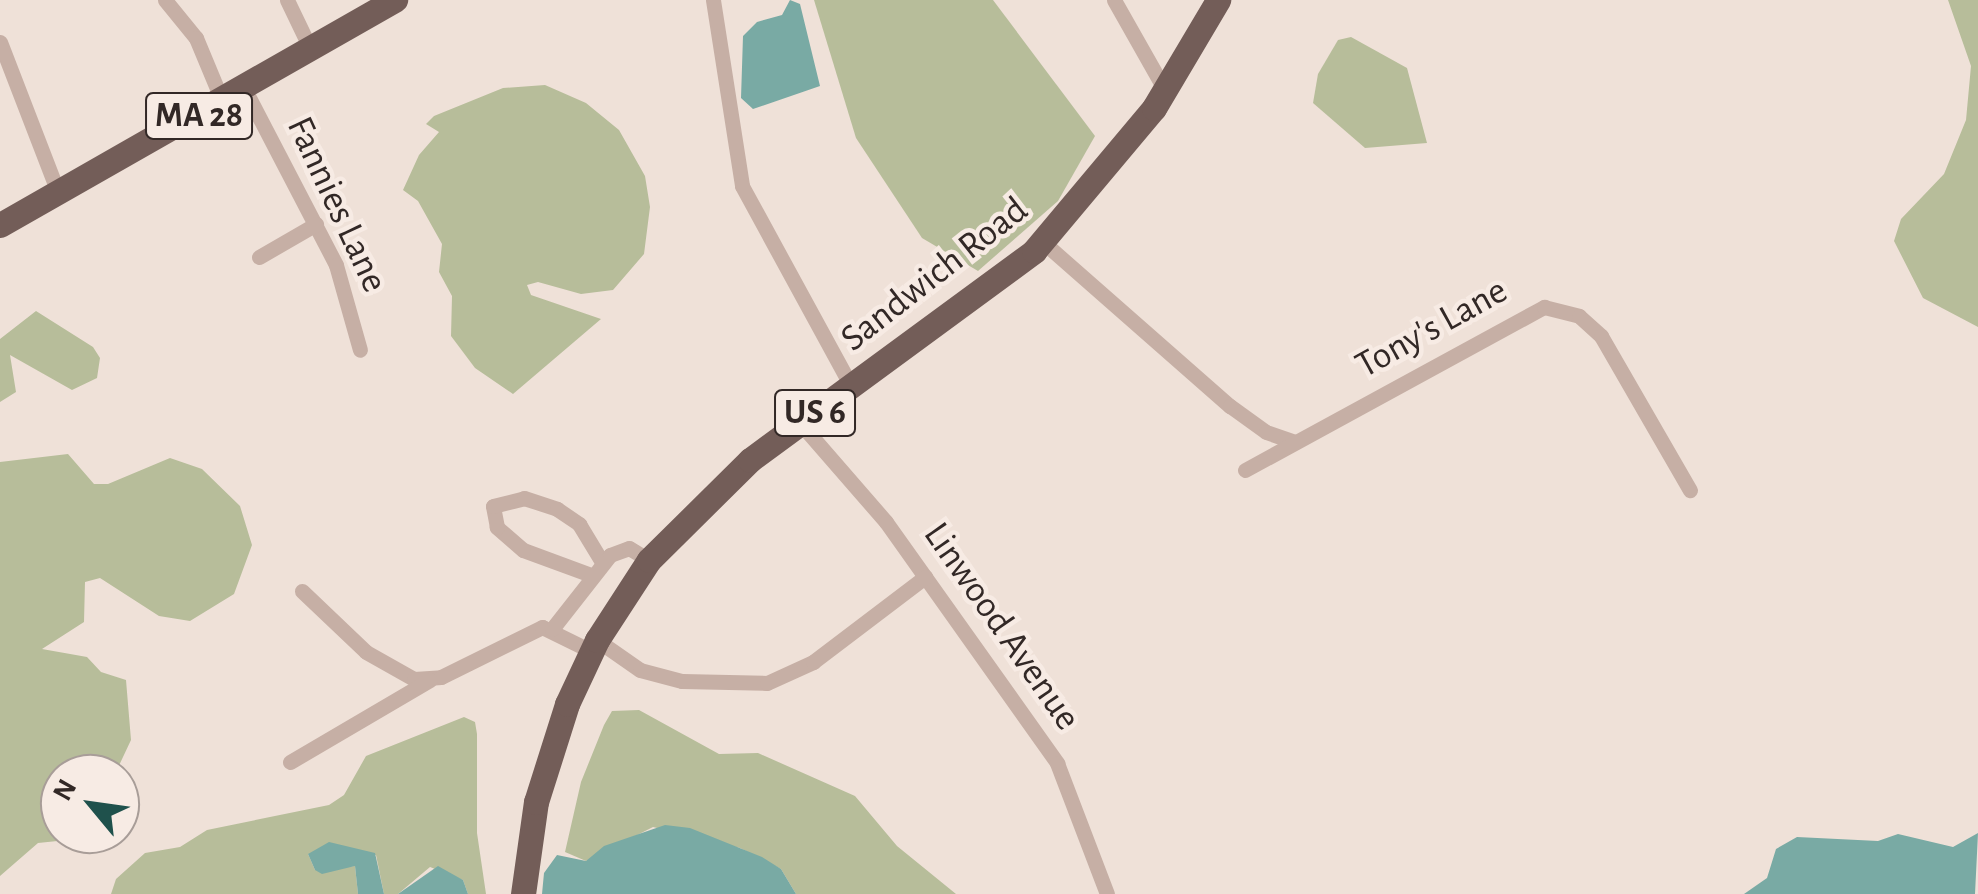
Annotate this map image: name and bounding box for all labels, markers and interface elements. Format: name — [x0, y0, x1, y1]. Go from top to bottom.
road number: MA 28 — [144, 86, 254, 146]
street label: Fannies Lane — [275, 110, 397, 300]
street label: Sandwich Road — [832, 188, 1038, 362]
street label: Tony's Lane — [1348, 269, 1516, 389]
road number: US 6 — [772, 383, 858, 443]
street label: Linwood Avenue — [913, 514, 1089, 740]
north arrow — [40, 754, 140, 854]
text: N — [49, 775, 82, 806]

